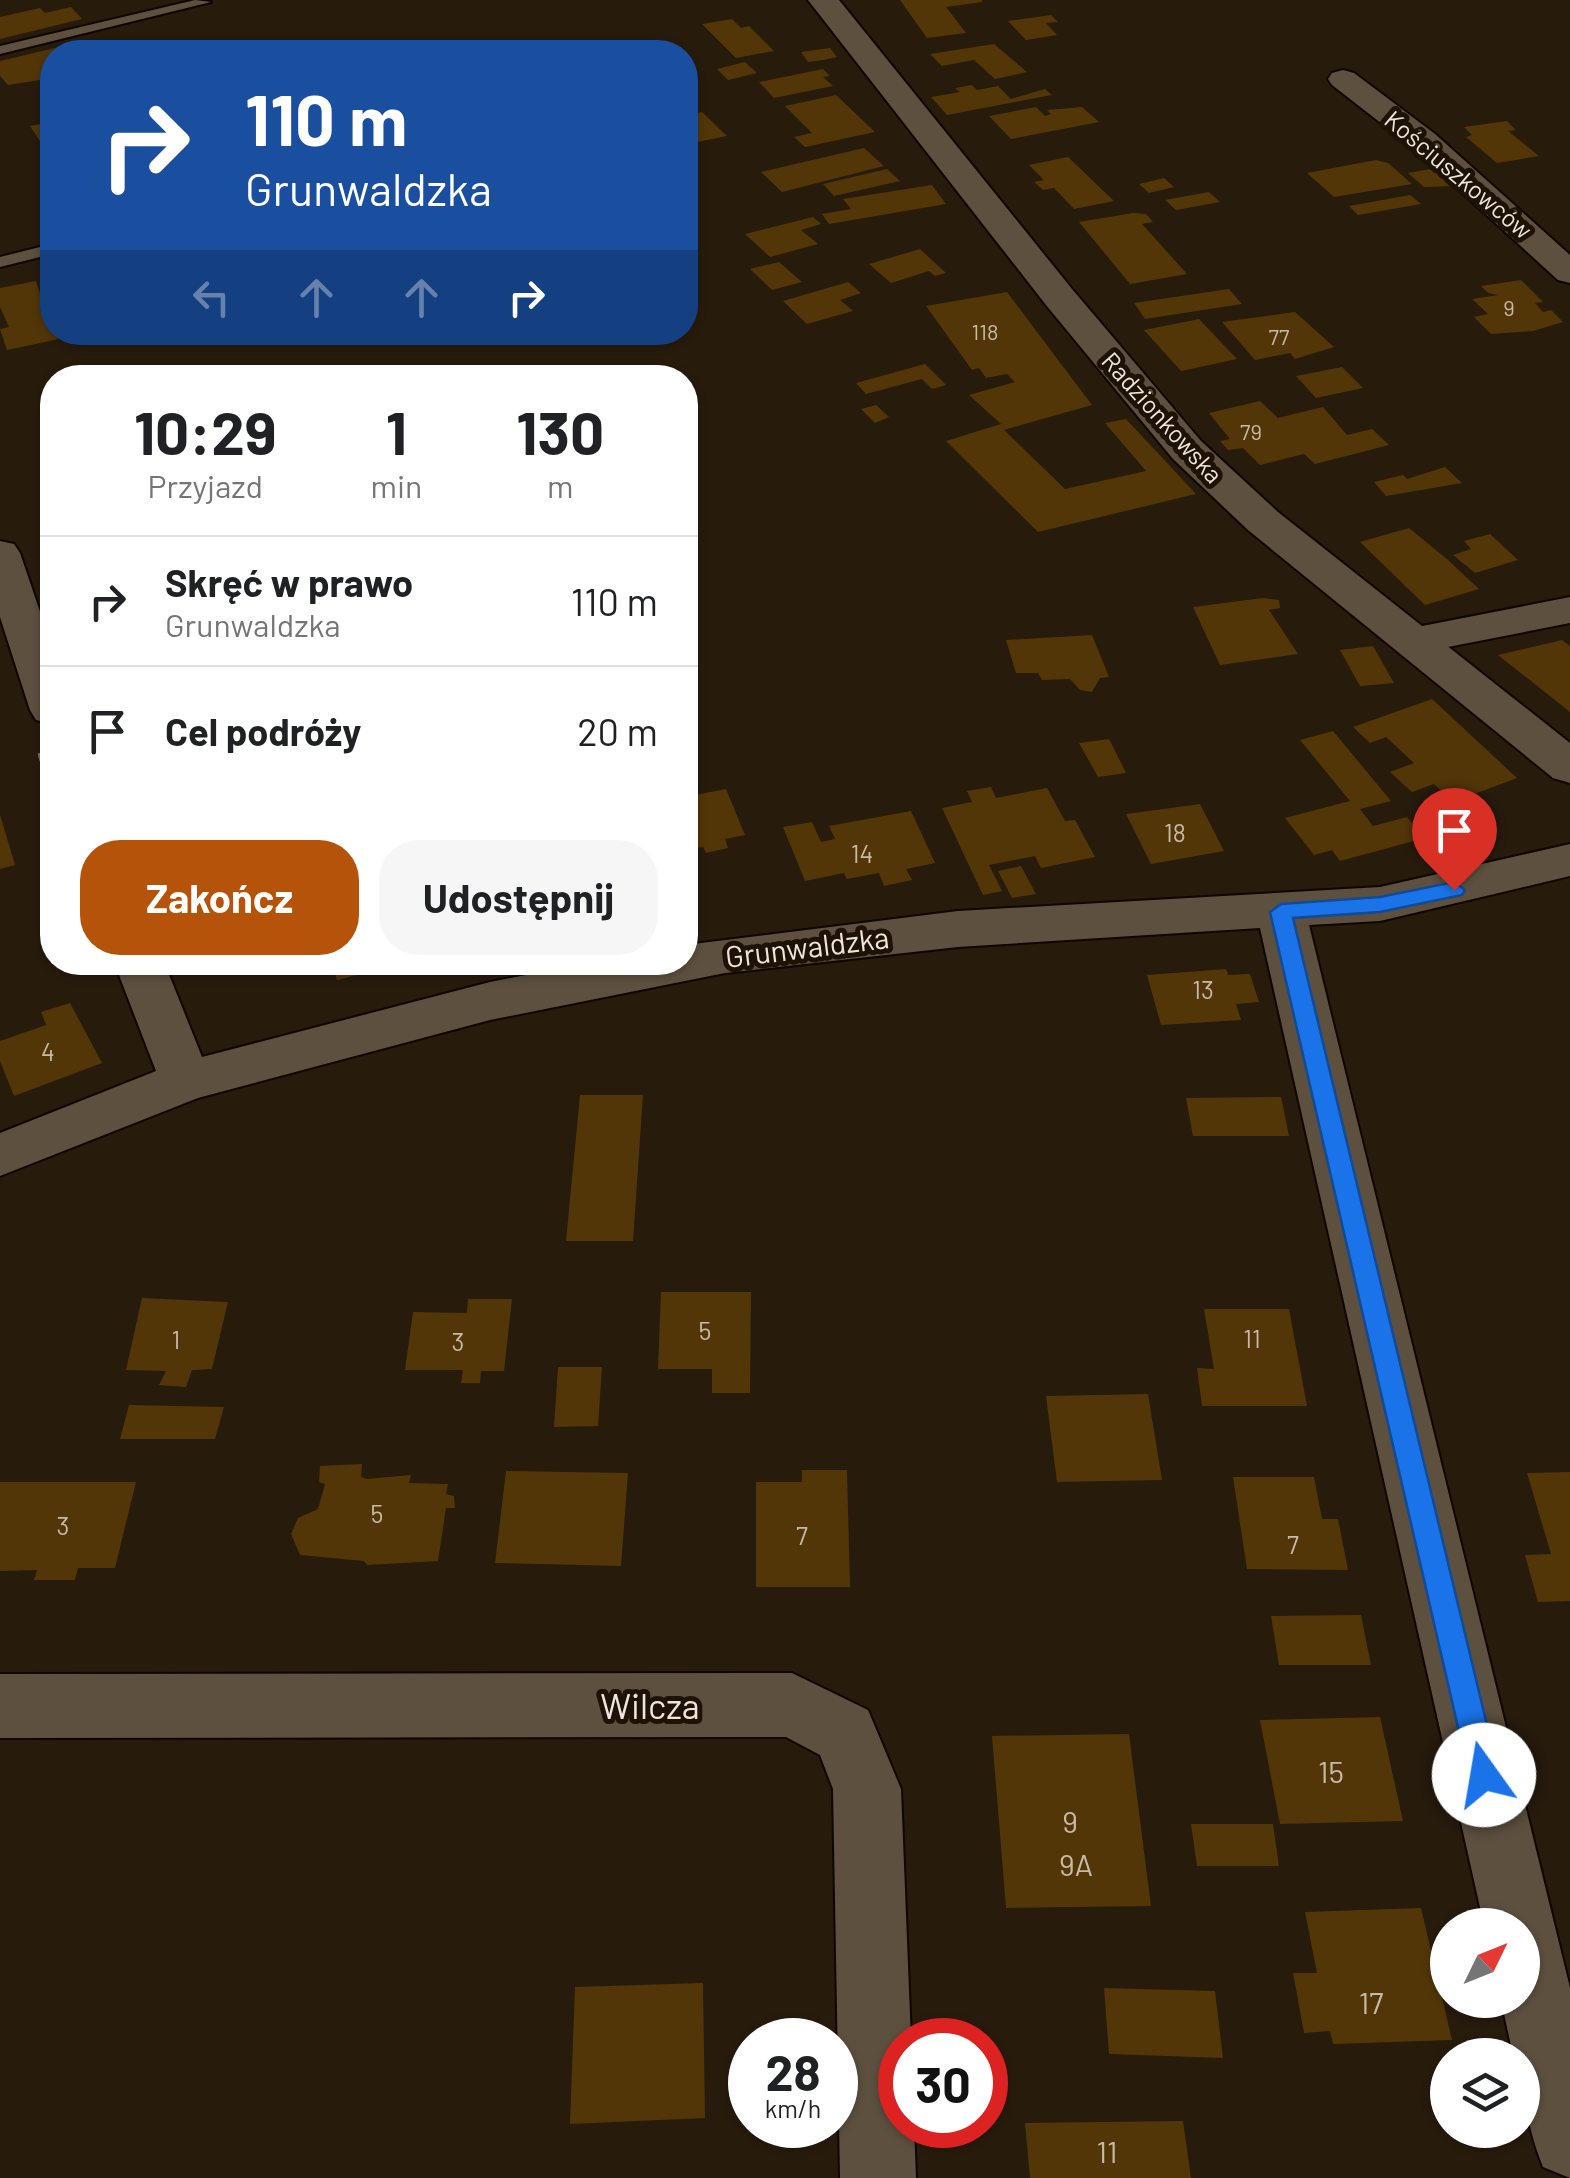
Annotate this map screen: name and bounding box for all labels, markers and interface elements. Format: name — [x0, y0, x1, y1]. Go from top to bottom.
text: 110 m — [245, 76, 407, 160]
icon: right — [80, 80, 210, 210]
street label: Kościuszkowców — [1379, 104, 1539, 244]
text: Grunwaldzka — [245, 161, 492, 215]
icon: left — [184, 270, 239, 325]
icon: ahead — [289, 270, 344, 325]
icon: ahead — [394, 270, 449, 325]
icon: right — [499, 270, 554, 325]
house number: 9 — [1503, 294, 1515, 320]
house number: 118 — [972, 318, 998, 344]
house number: 77 — [1269, 323, 1289, 349]
street label: Radzionkowska — [1096, 345, 1230, 489]
text: 10:29 — [134, 395, 277, 467]
text: 1 — [386, 395, 407, 467]
text: 130 — [516, 395, 604, 467]
house number: 79 — [1240, 418, 1262, 444]
text: Przyjazd — [147, 466, 263, 504]
text: min — [371, 466, 422, 504]
text: m — [547, 466, 573, 504]
text: Skręć w prawo — [165, 559, 413, 605]
icon: right — [80, 574, 135, 629]
text: 110 m — [571, 578, 658, 624]
text: Grunwaldzka — [165, 605, 341, 643]
icon: arrive — [80, 704, 135, 759]
text: Cel podróży — [165, 708, 361, 754]
text: 20 m — [577, 708, 658, 754]
pin — [1412, 788, 1497, 891]
icon: arrive — [1427, 803, 1482, 858]
house number: 18 — [1164, 817, 1186, 847]
house number: 14 — [851, 838, 873, 868]
button: Zakończ — [80, 840, 359, 955]
button: Udostępnij — [379, 840, 658, 955]
street label: Grunwaldzka — [723, 918, 891, 974]
house number: 13 — [1192, 974, 1214, 1004]
house number: 4 — [41, 1036, 55, 1066]
house number: 5 — [699, 1315, 711, 1345]
house number: 11 — [1243, 1323, 1261, 1353]
house number: 1 — [172, 1324, 180, 1354]
house number: 3 — [452, 1326, 464, 1356]
house number: 5 — [371, 1498, 383, 1528]
house number: 3 — [57, 1510, 69, 1540]
house number: 7 — [796, 1520, 808, 1550]
house number: 7 — [1287, 1529, 1299, 1559]
street label: Wilcza — [600, 1684, 700, 1726]
position arrow — [1432, 1723, 1536, 1827]
house number: 15 — [1318, 1753, 1344, 1789]
house number: 9 — [1062, 1803, 1078, 1839]
house number: 9A — [1059, 1846, 1093, 1882]
north arrow — [1430, 1908, 1540, 2018]
map controls — [1430, 1908, 1540, 2148]
house number: 17 — [1359, 1984, 1383, 2020]
speed limit sign: 30 — [878, 2018, 1008, 2148]
button: layers — [1430, 2038, 1540, 2148]
text: 28 — [765, 2041, 821, 2101]
text: km/h — [765, 2093, 821, 2123]
house number: 11 — [1096, 2133, 1118, 2169]

